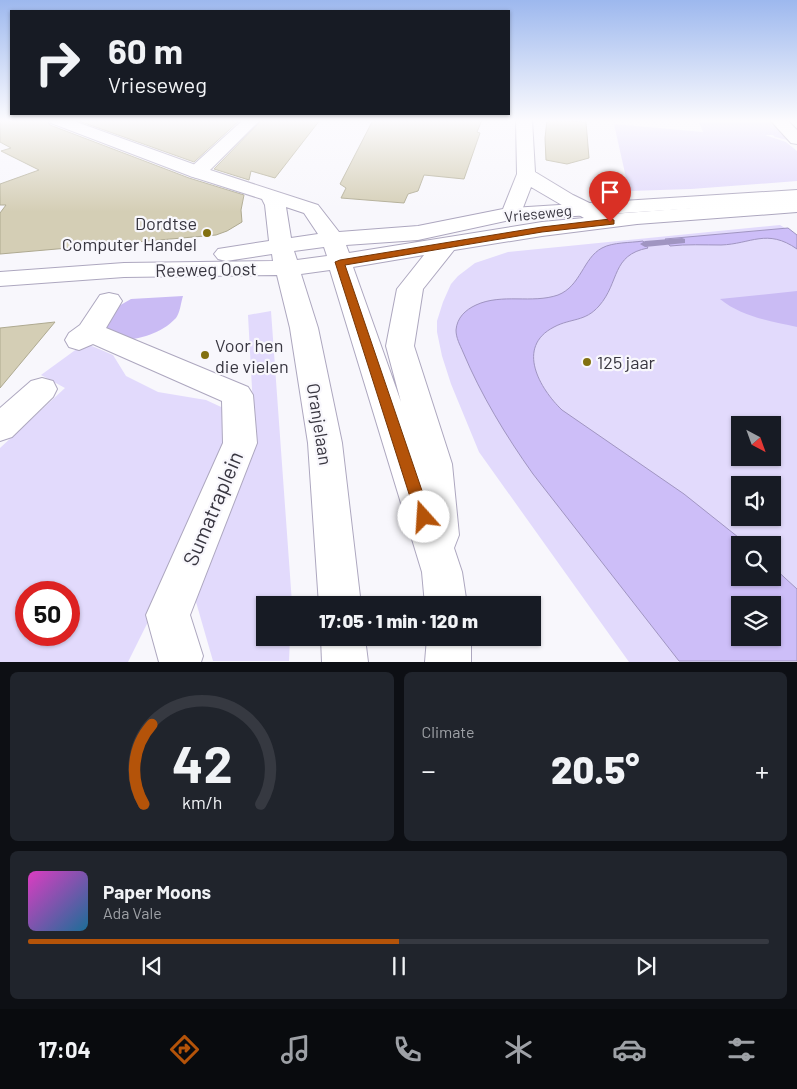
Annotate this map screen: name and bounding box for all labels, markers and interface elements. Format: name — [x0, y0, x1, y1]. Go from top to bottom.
text: 60 m — [108, 29, 183, 71]
icon: right — [25, 30, 90, 95]
text: Vrieseweg — [108, 71, 207, 97]
pin — [589, 171, 631, 222]
icon: arrive — [596, 178, 624, 206]
street label: Vrieseweg — [504, 201, 572, 225]
place label: Dordtse Computer Handel — [62, 212, 197, 255]
marker: Dordtse Computer Handel — [201, 227, 213, 239]
street label: Reeweg Oost — [155, 257, 257, 281]
place label: Voor hen die vielen — [215, 334, 289, 377]
marker: Voor hen die vielen — [199, 349, 211, 361]
place label: 125 jaar — [597, 351, 656, 373]
marker: 125 jaar — [581, 356, 593, 368]
street label: Oranjelaan — [303, 381, 337, 467]
north arrow — [731, 416, 781, 466]
map controls — [731, 416, 781, 646]
street label: Sumatraplein — [177, 447, 247, 569]
button: sound — [731, 476, 781, 526]
position arrow — [397, 490, 449, 542]
button: search — [731, 536, 781, 586]
speed limit sign: 50 — [15, 581, 80, 646]
button: layers — [731, 596, 781, 646]
text: 17:05 · 1 min · 120 m — [319, 609, 478, 632]
text: Climate — [422, 722, 474, 741]
text: 42 — [171, 731, 232, 793]
text: 20.5° — [551, 746, 639, 792]
text: − — [422, 753, 436, 787]
text: + — [755, 753, 769, 787]
text: km/h — [182, 791, 222, 813]
text: Paper Moons — [103, 880, 211, 903]
text: Ada Vale — [103, 903, 162, 922]
icon: previous — [138, 952, 166, 980]
icon: pause — [385, 952, 413, 980]
icon: next — [632, 952, 660, 980]
icon: directions — [167, 1032, 202, 1067]
icon: music — [278, 1032, 313, 1067]
icon: phone — [390, 1032, 425, 1067]
icon: climate — [501, 1032, 536, 1067]
icon: car — [612, 1032, 647, 1067]
icon: filters — [724, 1032, 759, 1067]
text: 17:04 — [38, 1036, 91, 1062]

